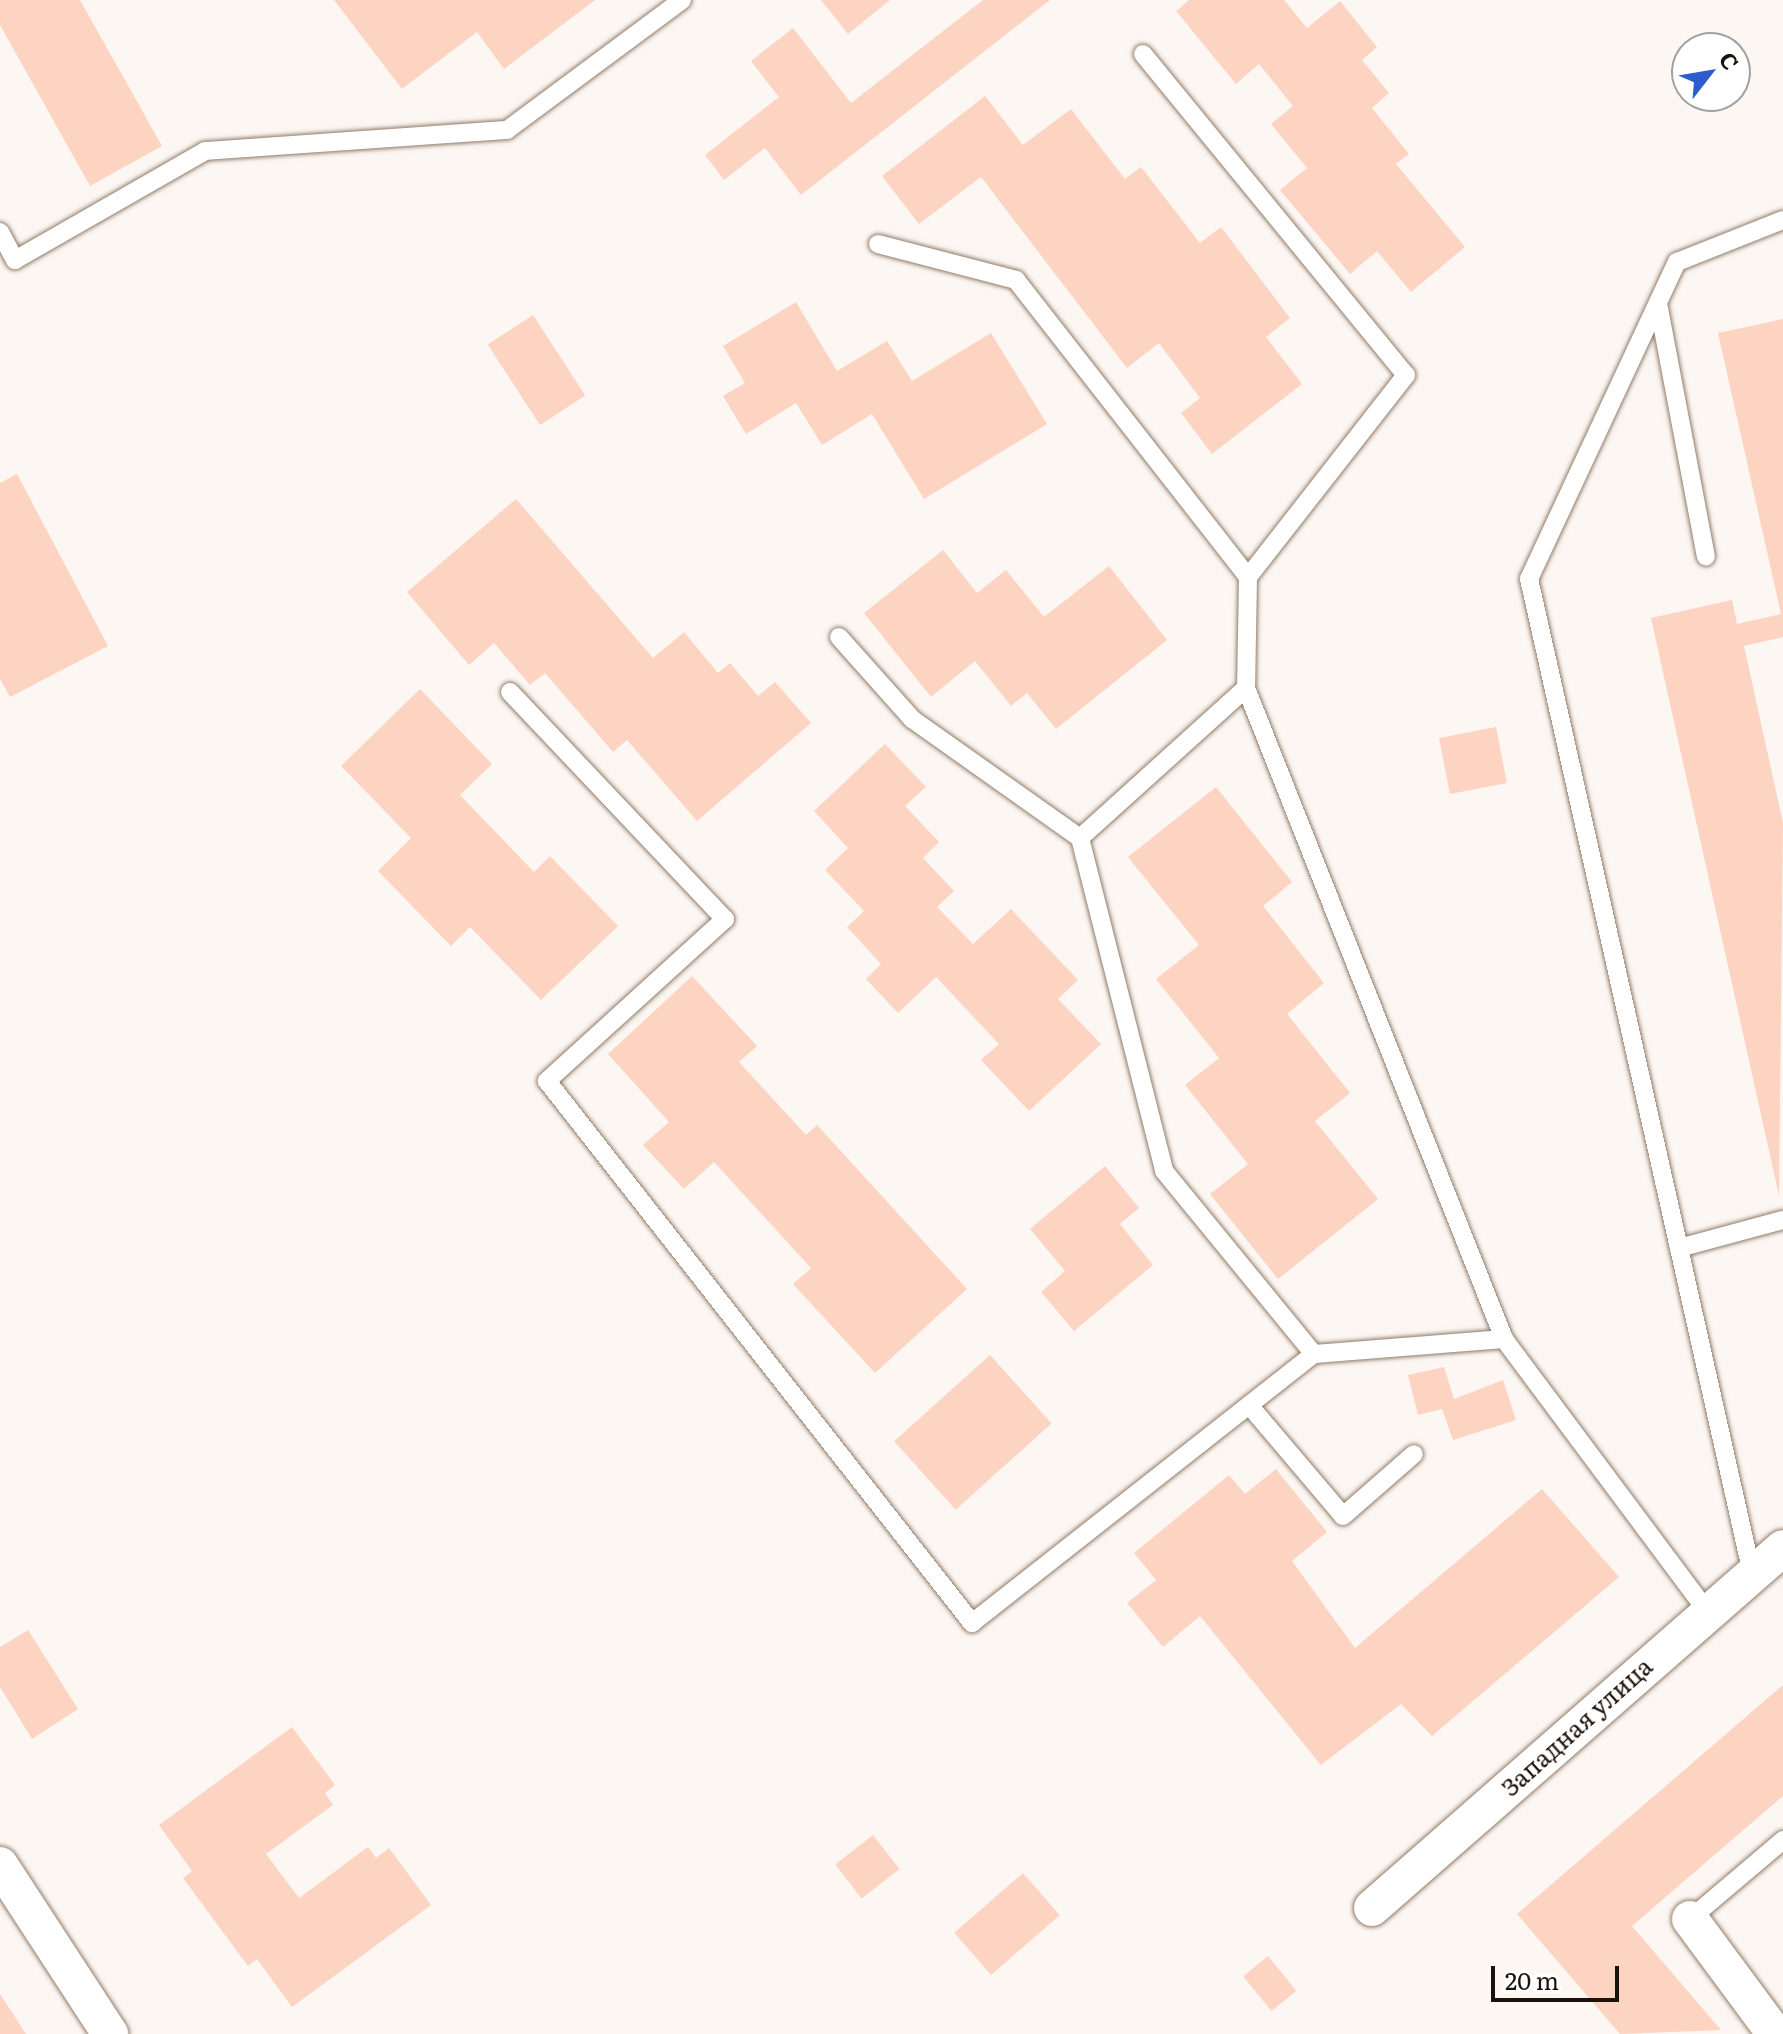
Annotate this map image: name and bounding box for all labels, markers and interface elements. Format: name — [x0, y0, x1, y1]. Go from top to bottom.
north arrow — [1671, 32, 1751, 112]
text: С — [1712, 45, 1748, 76]
street label: Западная улица — [1495, 1651, 1657, 1801]
scale bar — [1495, 1950, 1623, 2000]
text: 20 m — [1505, 1962, 1559, 1997]

